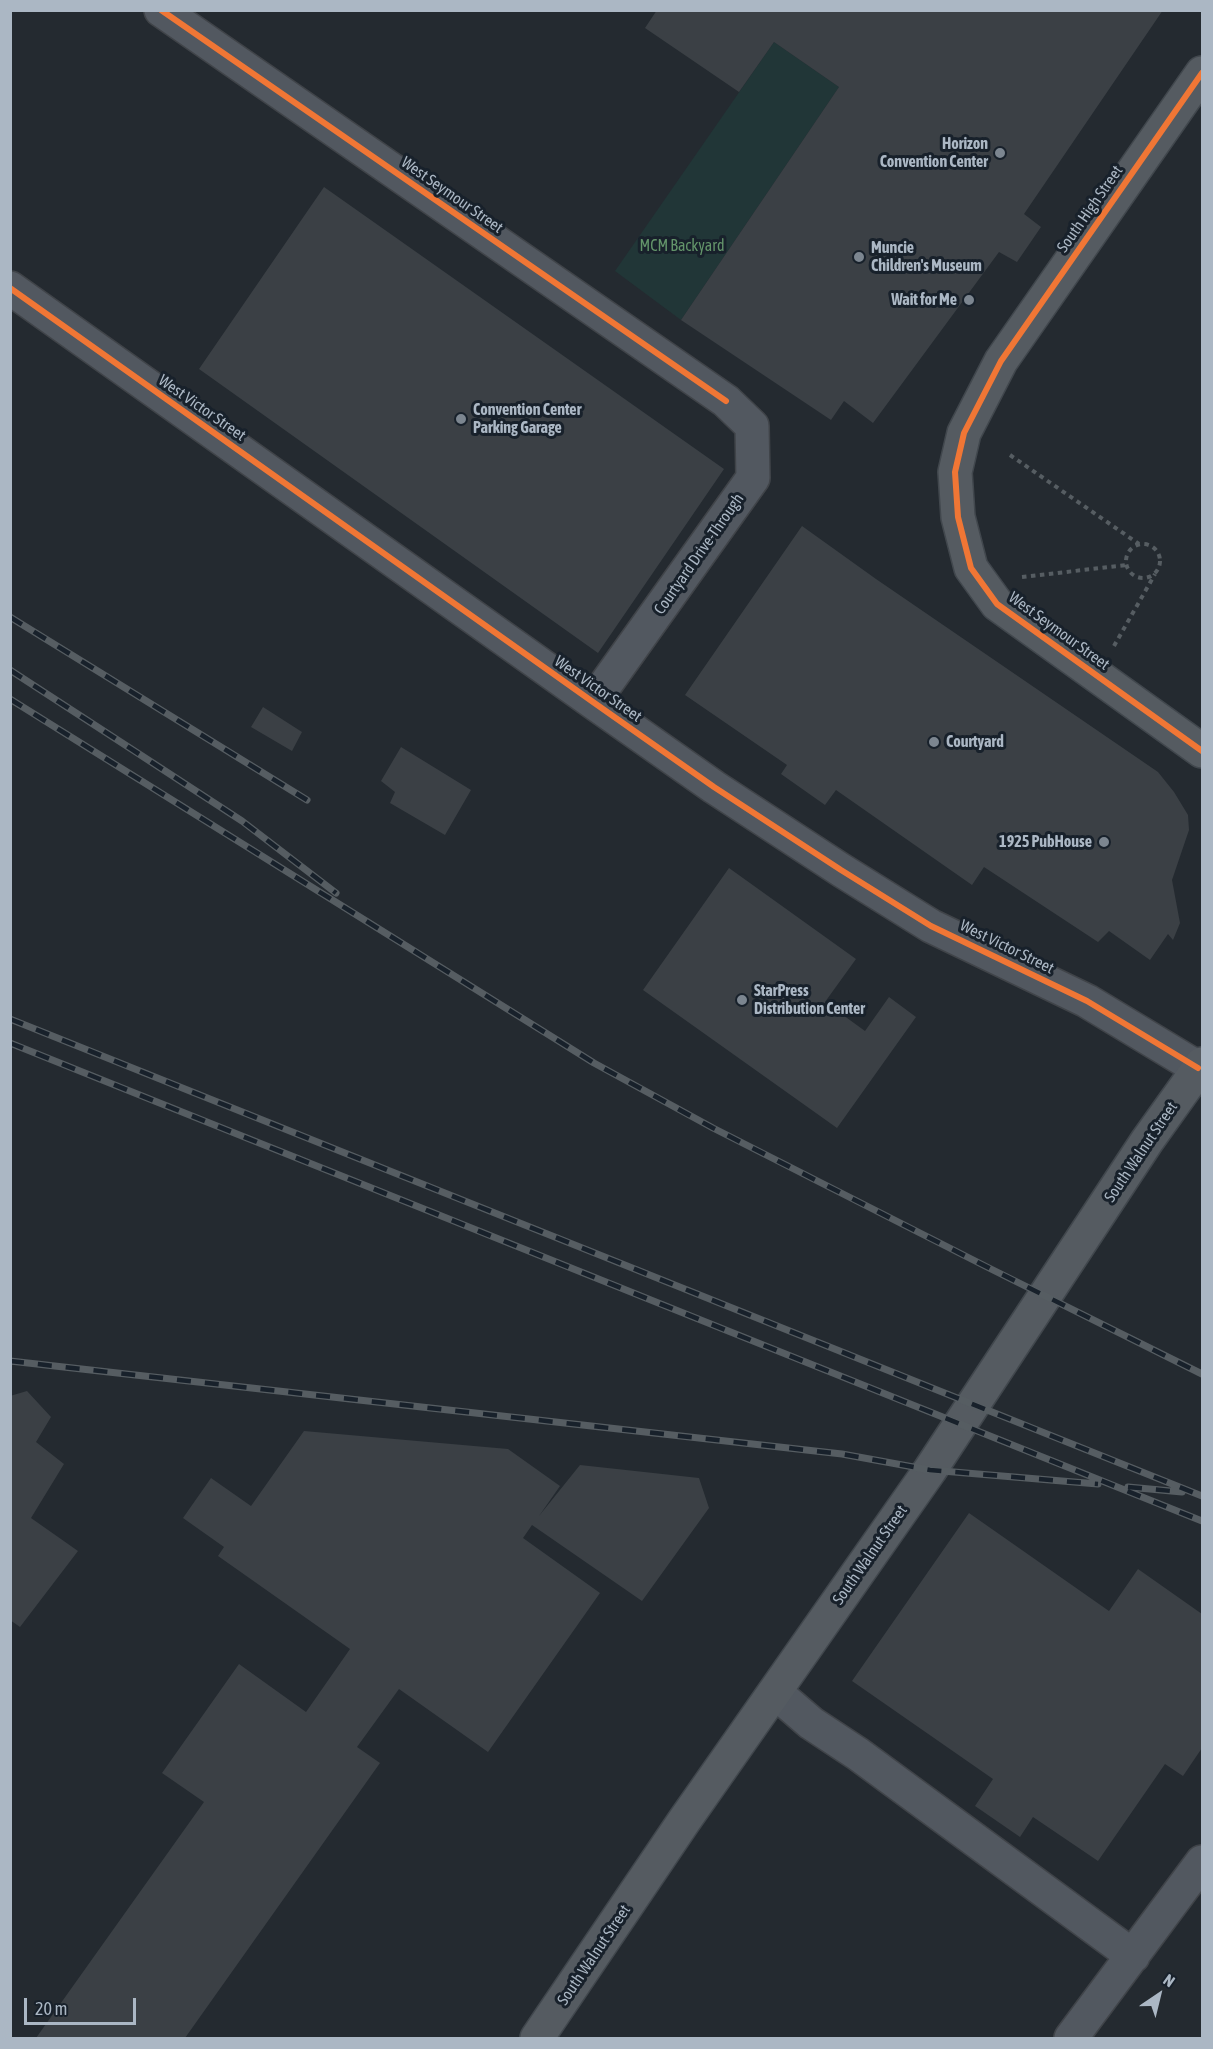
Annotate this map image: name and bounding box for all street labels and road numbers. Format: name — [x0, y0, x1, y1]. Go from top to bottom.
street label: West Seymour Street — [397, 153, 507, 237]
street label: South High Street — [1053, 162, 1127, 256]
street label: West Victor Street — [155, 371, 249, 445]
street label: Courtyard Drive-Through — [650, 490, 748, 618]
street label: West Seymour Street — [1005, 588, 1113, 674]
street label: West Victor Street — [551, 652, 645, 726]
street label: West Victor Street — [957, 916, 1057, 978]
street label: South Walnut Street — [1100, 1098, 1182, 1206]
street label: South Walnut Street — [829, 1502, 911, 1608]
street label: South Walnut Street — [553, 1901, 635, 2009]

